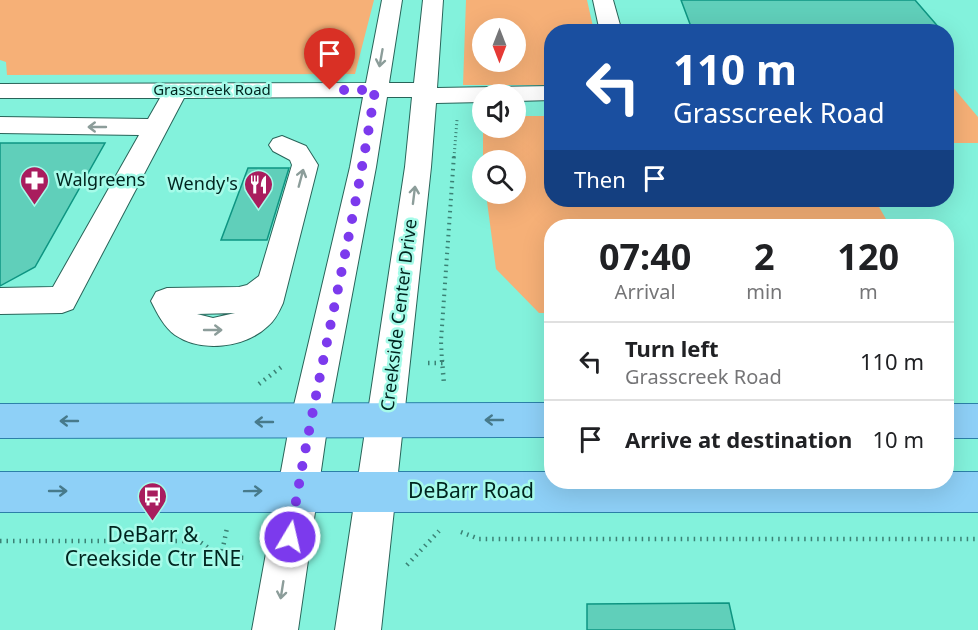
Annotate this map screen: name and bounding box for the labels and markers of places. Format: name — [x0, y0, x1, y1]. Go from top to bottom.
pin — [304, 28, 355, 90]
pharmacy icon: Walgreens — [19, 164, 51, 206]
place label: Walgreens — [56, 167, 145, 191]
restaurant icon: Wendy's — [243, 168, 275, 210]
place label: Wendy's — [167, 171, 238, 195]
bus stop icon: DeBarr & Creekside Ctr ENE — [137, 480, 169, 522]
place label: DeBarr & Creekside Ctr ENE — [65, 520, 241, 572]

